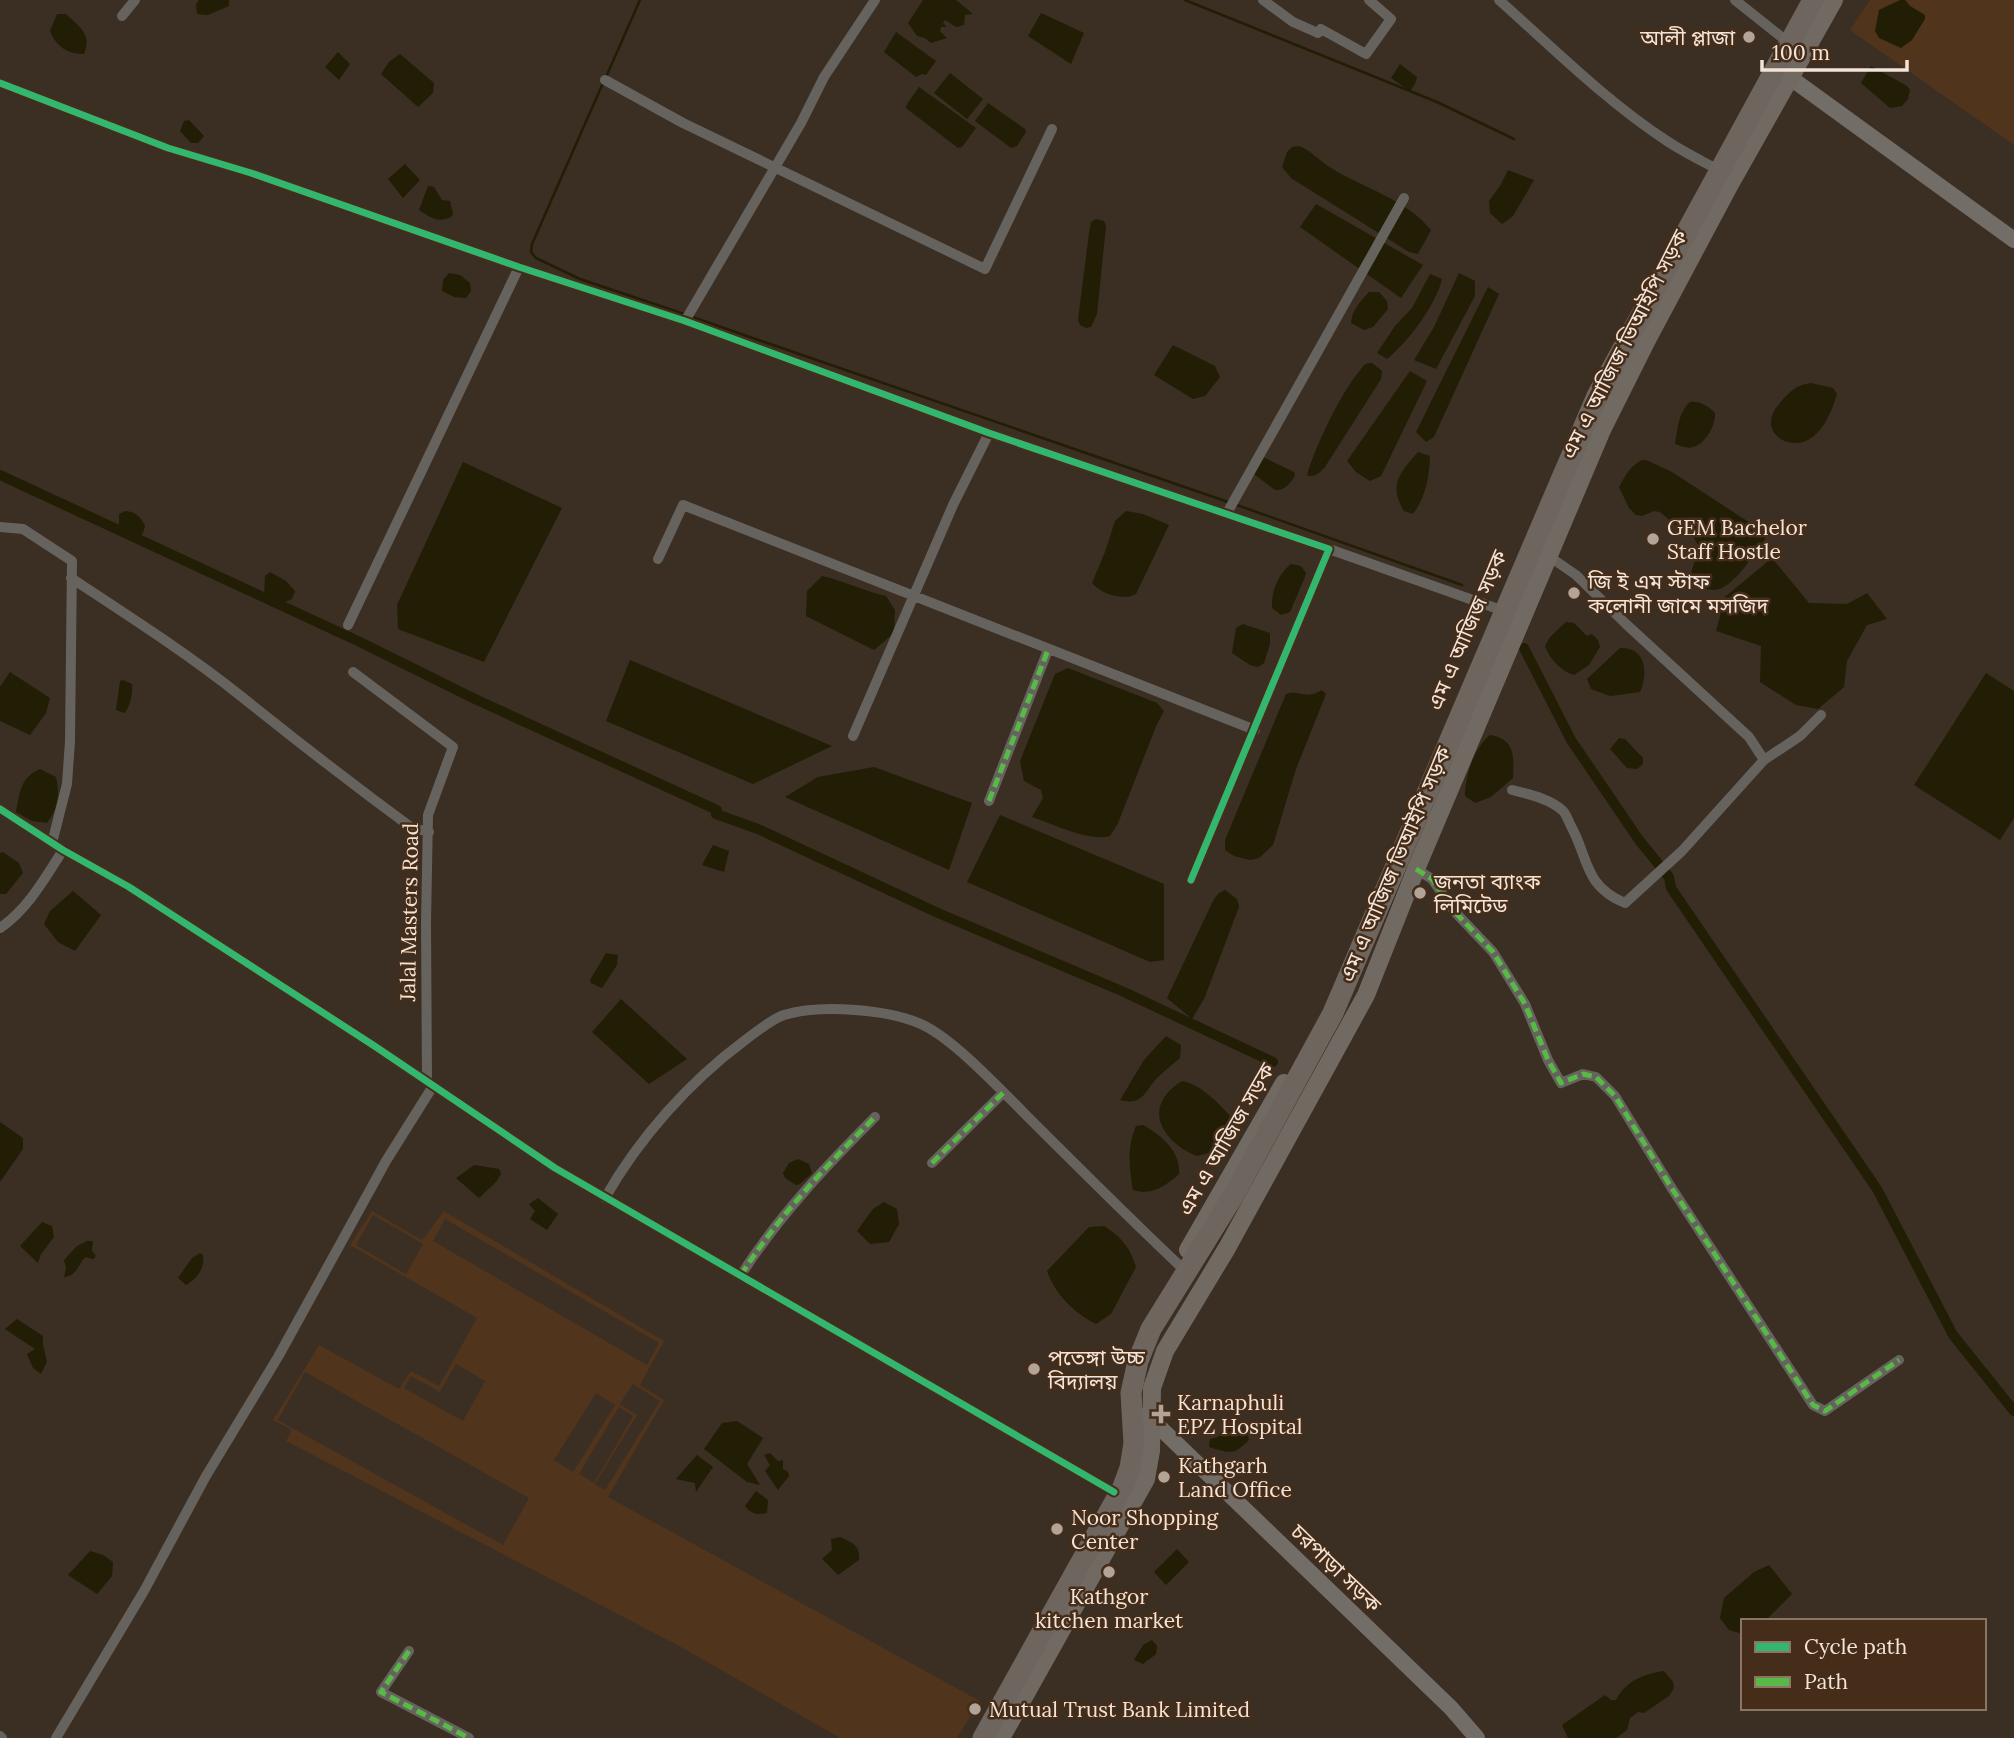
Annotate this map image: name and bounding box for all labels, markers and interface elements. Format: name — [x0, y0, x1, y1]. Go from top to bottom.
place label: আলী প্লাজা — [1639, 24, 1735, 51]
scale bar — [1762, 28, 1907, 72]
marker: আলী প্লাজা — [1741, 29, 1757, 45]
text: 100 m — [1772, 39, 1830, 66]
street label: এম এ আজিজ ভিআইপি সড়ক — [1554, 224, 1694, 463]
place label: GEM Bachelor Staff Hostle — [1667, 514, 1807, 565]
marker: GEM Bachelor Staff Hostle — [1645, 531, 1661, 547]
street label: এম এ আজিজ সড়ক — [1421, 545, 1513, 714]
place label: জি ই এম স্টাফ কলোনী জামে মসজিদ — [1587, 568, 1768, 619]
marker: জি ই এম স্টাফ কলোনী জামে মসজিদ — [1566, 585, 1582, 601]
street label: এম এ আজিজ ভিআইপি সড়ক — [1333, 741, 1457, 986]
street label: Jalal Masters Road — [394, 823, 424, 1002]
place label: জনতা ব্যাংক লিমিটেড — [1433, 868, 1542, 919]
marker: জনতা ব্যাংক লিমিটেড — [1412, 885, 1428, 901]
street label: এম এ আজিজ সড়ক — [1172, 1057, 1281, 1220]
place label: পতেঙ্গা উচ্চ বিদ্যালয় — [1047, 1344, 1146, 1395]
marker: পতেঙ্গা উচ্চ বিদ্যালয় — [1026, 1361, 1042, 1377]
place label: Karnaphuli EPZ Hospital — [1177, 1389, 1303, 1440]
marker: Karnaphuli EPZ Hospital — [1151, 1404, 1171, 1424]
place label: Kathgarh Land Office — [1178, 1452, 1292, 1503]
marker: Kathgarh Land Office — [1156, 1469, 1172, 1485]
place label: Noor Shopping Center — [1071, 1504, 1218, 1555]
street label: চরপাড়া সড়ক — [1284, 1517, 1388, 1619]
marker: Noor Shopping Center — [1049, 1521, 1065, 1537]
marker: Kathgor kitchen market — [1101, 1564, 1117, 1580]
place label: Kathgor kitchen market — [1035, 1583, 1184, 1634]
legend — [1741, 1619, 1986, 1710]
text: Cycle path — [1804, 1633, 1907, 1660]
text: Path — [1804, 1668, 1848, 1695]
place label: Mutual Trust Bank Limited — [989, 1696, 1250, 1723]
marker: Mutual Trust Bank Limited — [967, 1701, 983, 1717]

